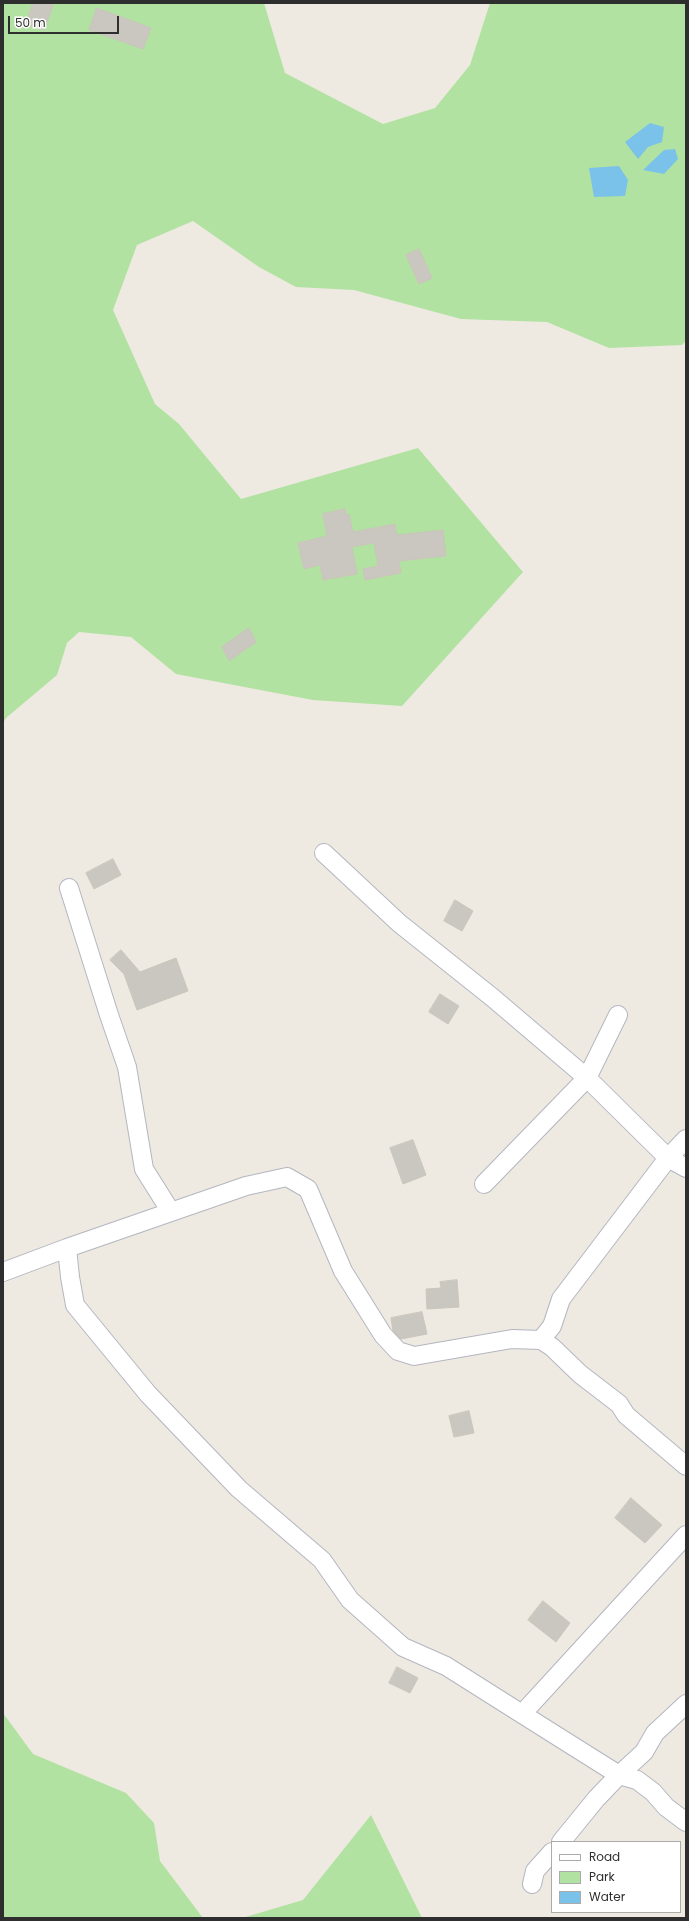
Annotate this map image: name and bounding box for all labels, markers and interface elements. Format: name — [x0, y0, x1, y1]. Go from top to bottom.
scale bar — [10, 8, 121, 34]
text: 50 m — [15, 14, 46, 31]
legend — [551, 1841, 681, 1913]
text: Road — [589, 1848, 620, 1865]
text: Park — [589, 1868, 615, 1885]
text: Water — [589, 1888, 625, 1905]

